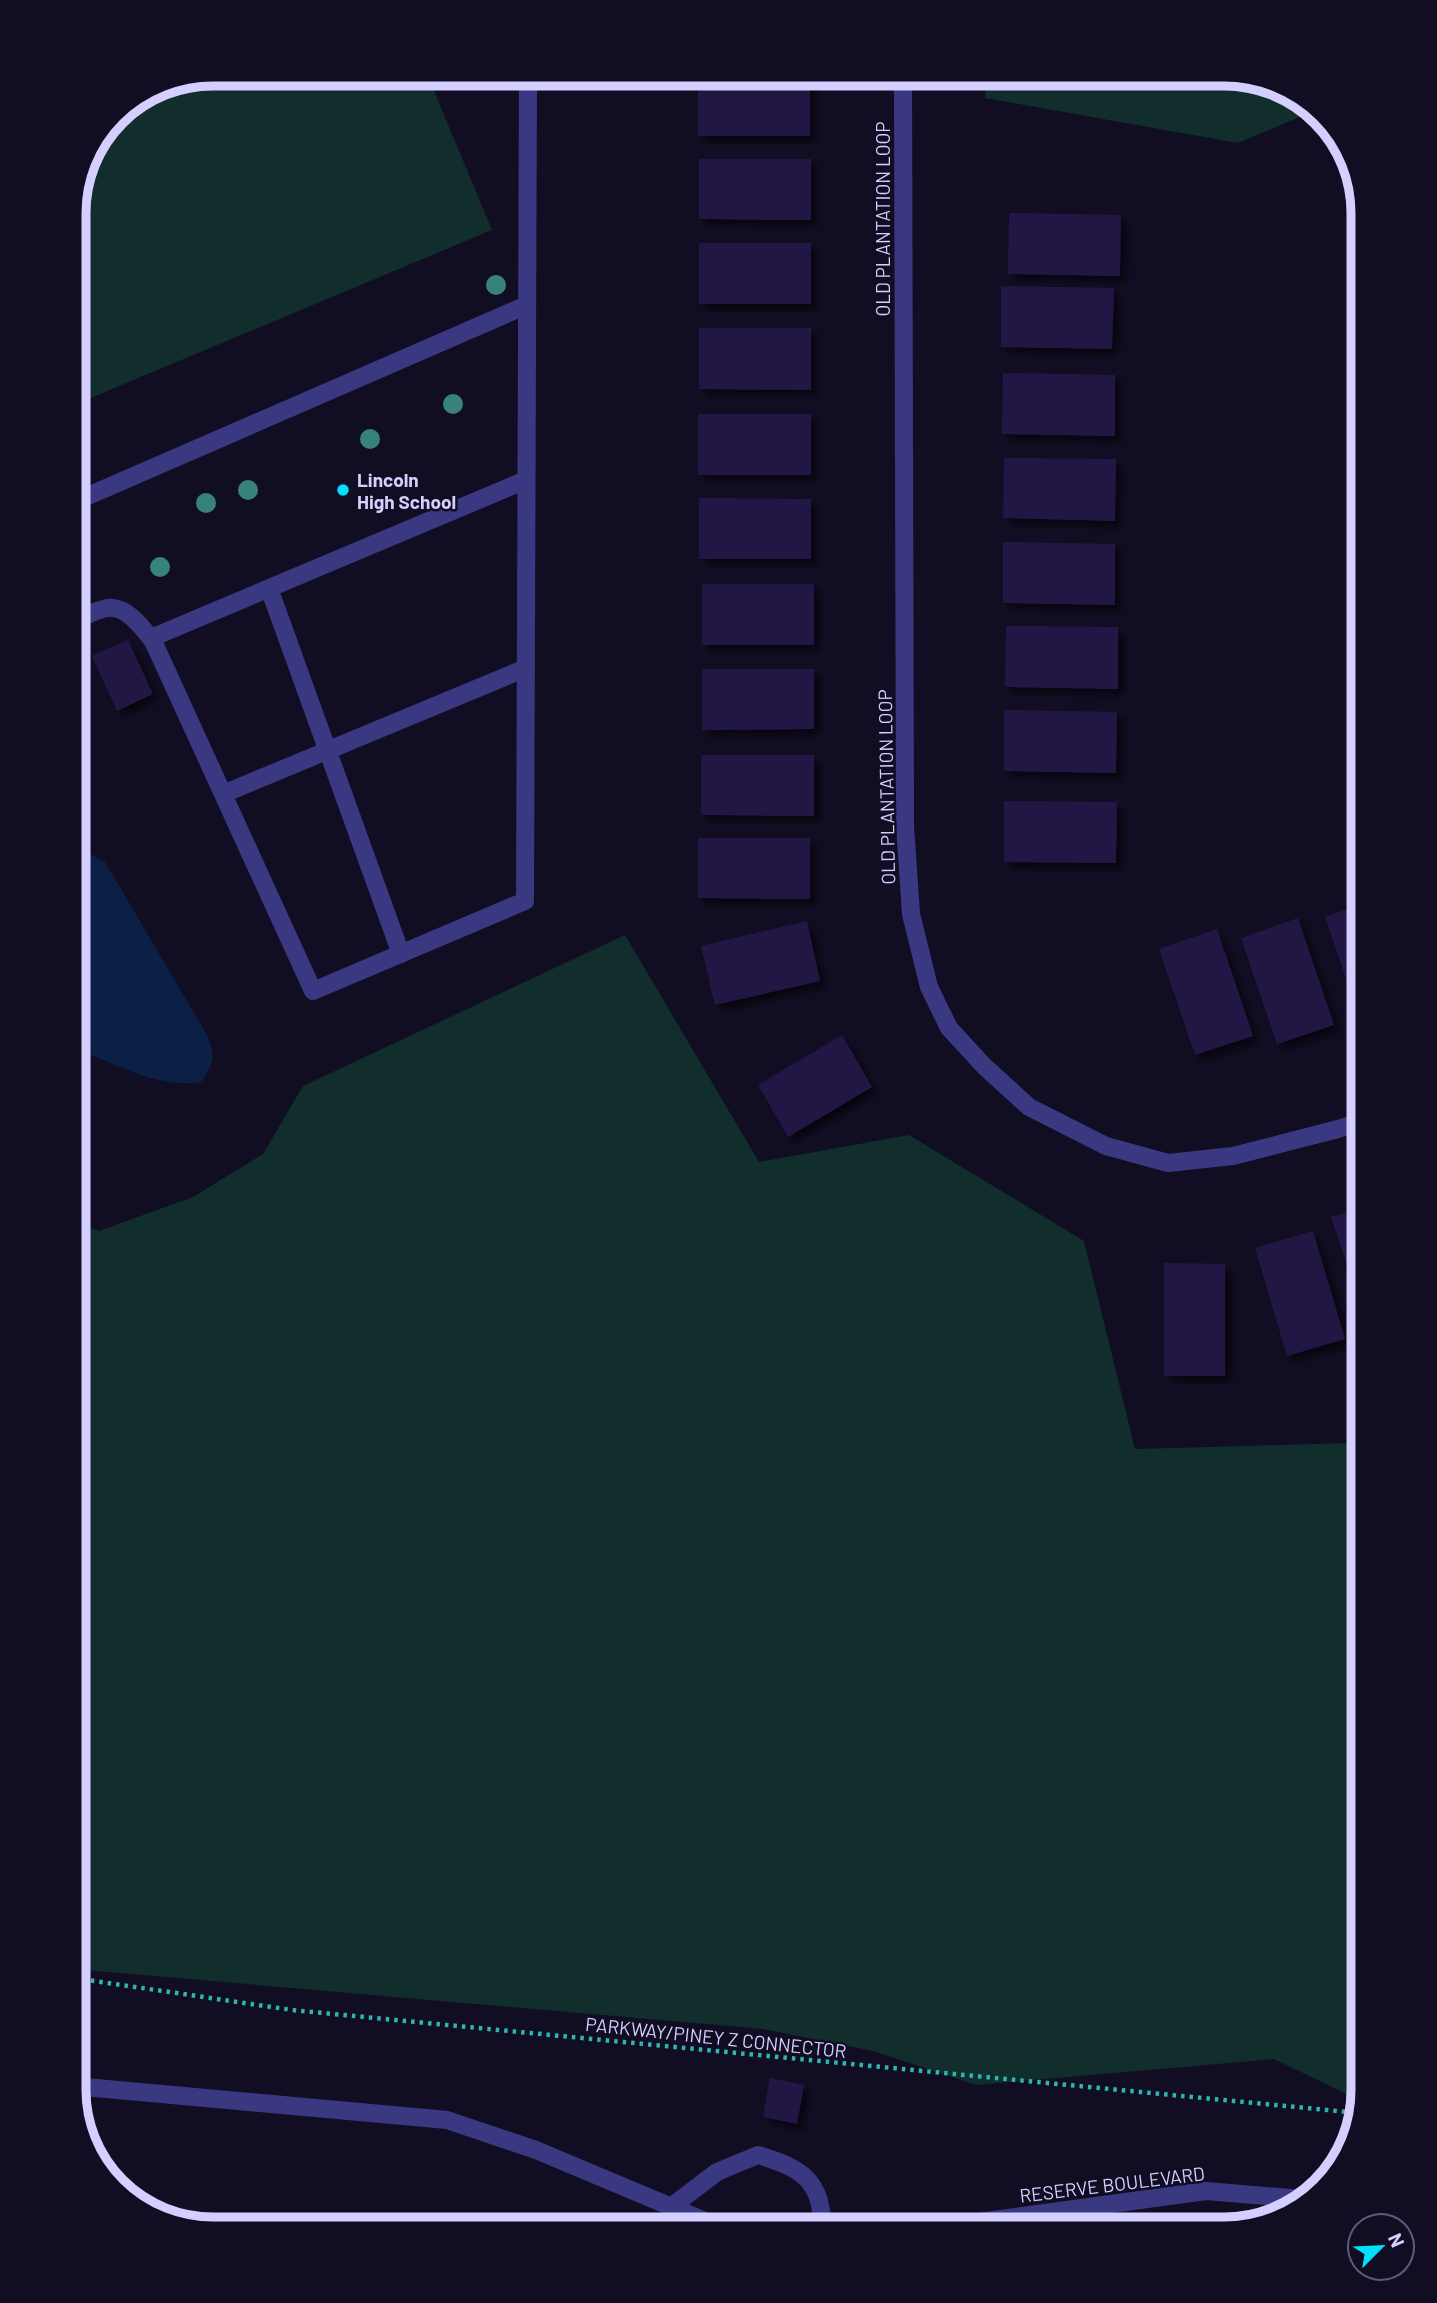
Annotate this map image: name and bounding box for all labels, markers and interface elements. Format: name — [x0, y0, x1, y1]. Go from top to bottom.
street label: OLD PLANTATION LOOP — [871, 121, 894, 317]
place label: Lincoln High School — [357, 468, 456, 513]
marker: Lincoln High School — [335, 482, 351, 498]
street label: OLD PLANTATION LOOP — [873, 689, 899, 885]
street label: PARKWAY/PINEY Z CONNECTOR — [584, 2012, 848, 2062]
street label: RESERVE BOULEVARD — [1018, 2161, 1206, 2207]
north arrow — [1346, 2212, 1416, 2282]
text: N — [1384, 2229, 1410, 2250]

